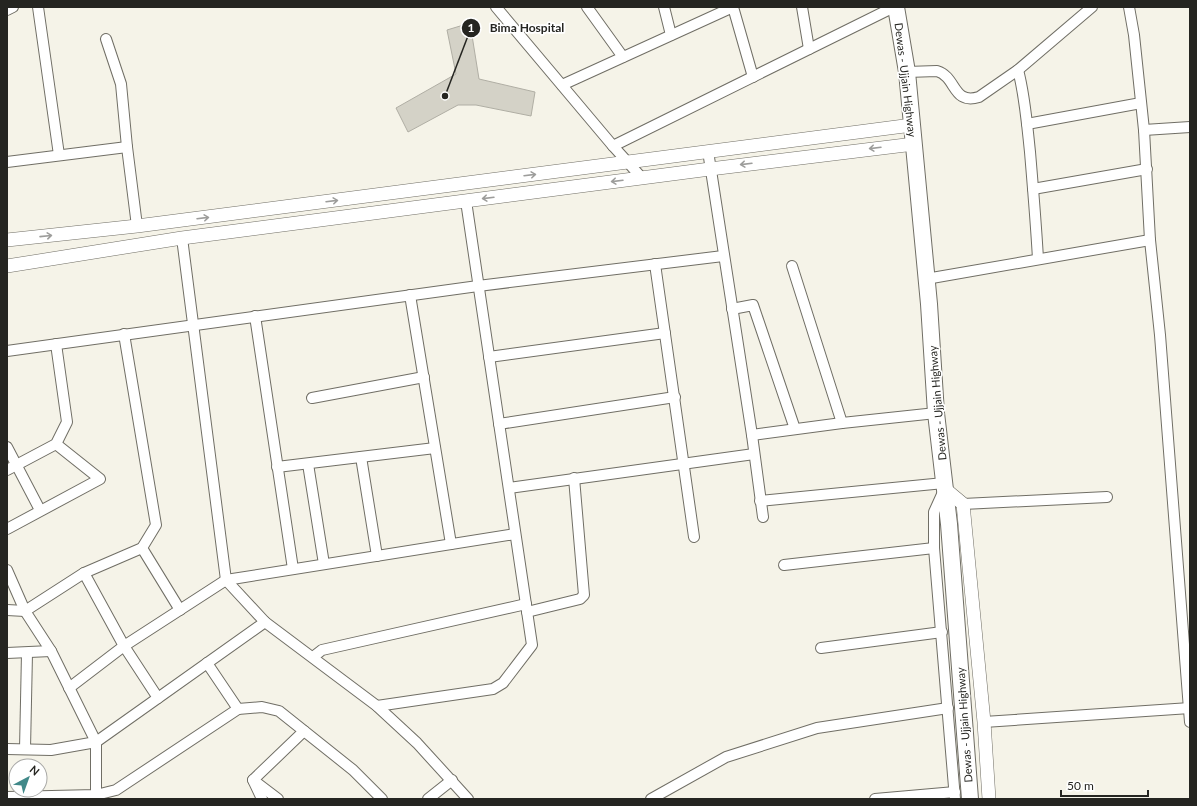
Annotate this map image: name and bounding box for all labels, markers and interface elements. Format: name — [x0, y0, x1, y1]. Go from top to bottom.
callout: Bima Hospital — [461, 16, 572, 40]
text: 1 — [468, 20, 475, 35]
text: Bima Hospital — [490, 20, 564, 35]
street label: Dewas - Ujjain Highway — [893, 22, 920, 138]
one-way arrow — [869, 144, 882, 152]
one-way arrow — [740, 160, 753, 168]
one-way arrow — [523, 171, 536, 179]
one-way arrow — [611, 177, 624, 185]
one-way arrow — [482, 194, 495, 202]
one-way arrow — [325, 197, 338, 205]
one-way arrow — [196, 214, 209, 221]
one-way arrow — [39, 232, 52, 239]
street label: Dewas - Ujjain Highway — [925, 345, 948, 461]
street label: Dewas - Ujjain Highway — [953, 667, 975, 783]
north arrow — [8, 758, 48, 798]
text: N — [27, 762, 42, 778]
scale bar — [1061, 772, 1148, 798]
text: 50 m — [1067, 778, 1094, 793]

